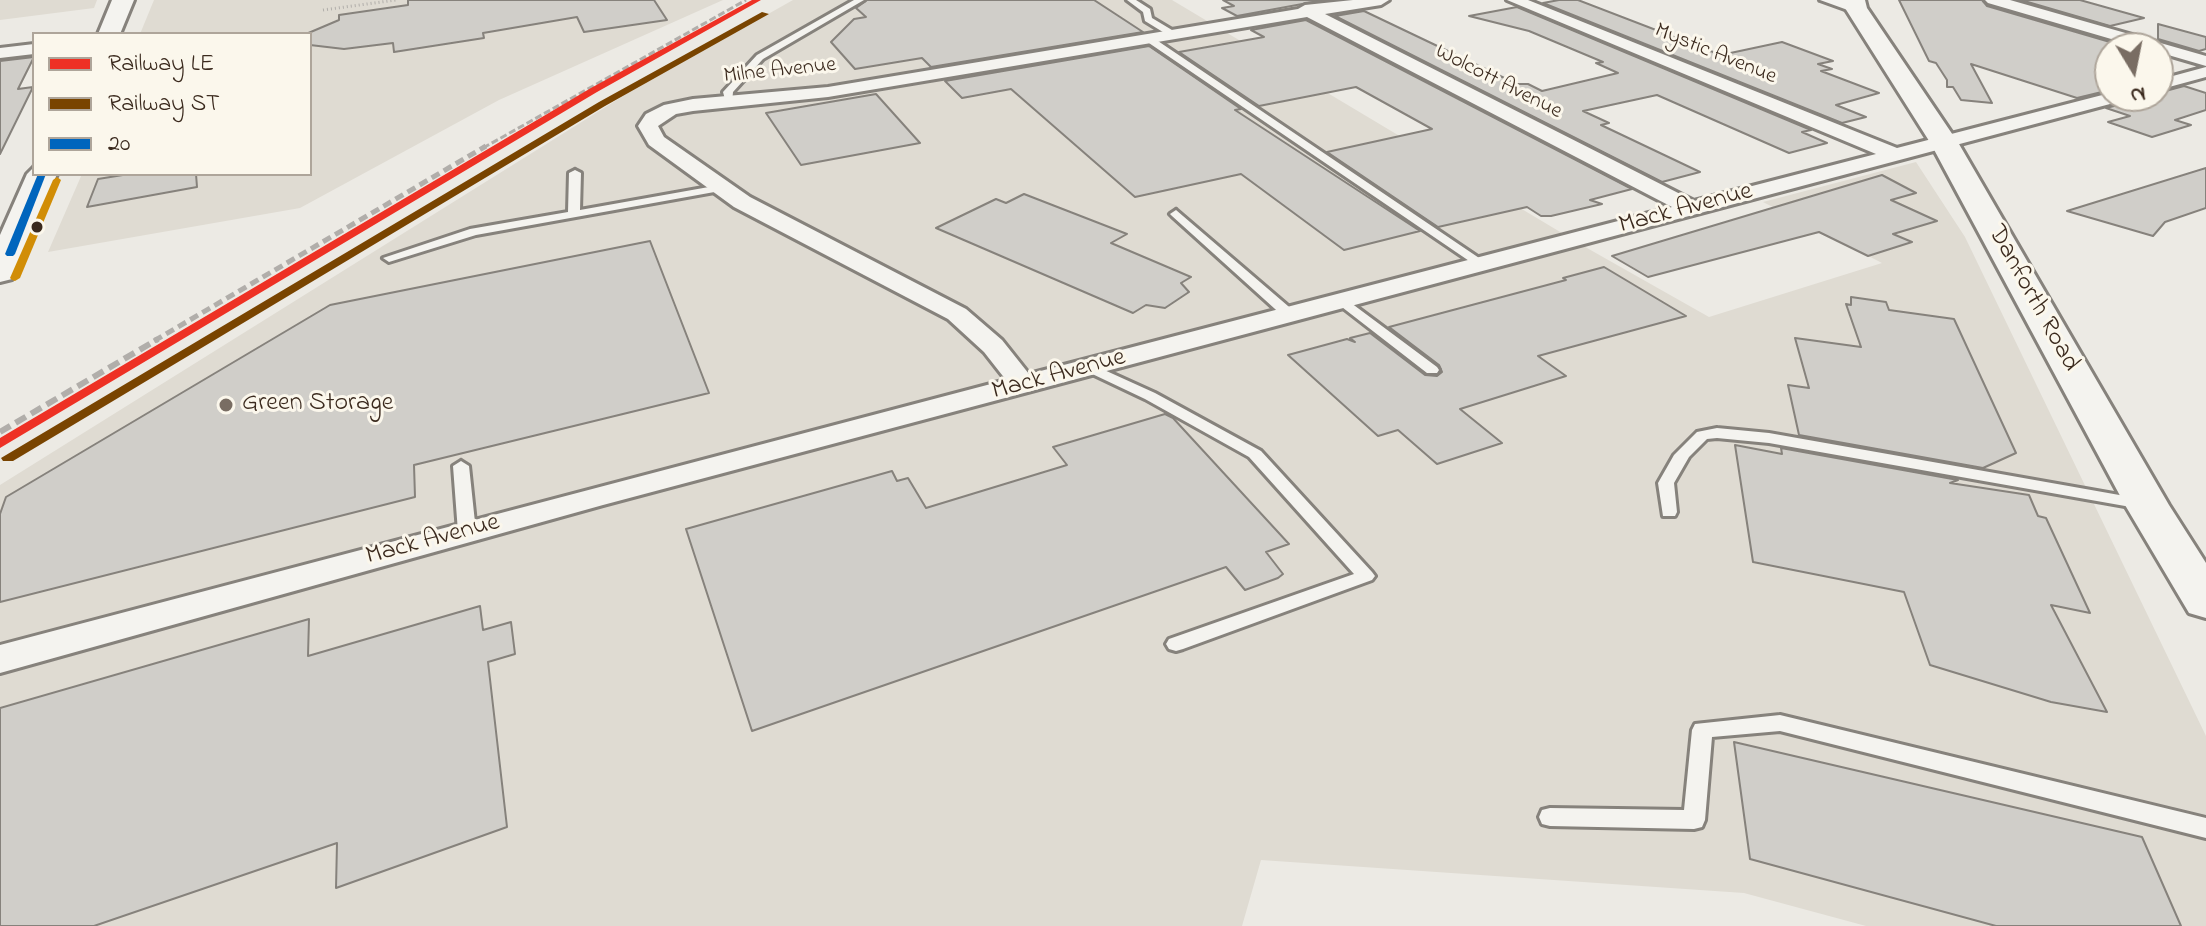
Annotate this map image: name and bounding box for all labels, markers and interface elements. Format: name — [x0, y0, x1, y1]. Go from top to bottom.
street label: Mystic Avenue — [1650, 19, 1780, 91]
legend — [32, 32, 312, 176]
north arrow — [2094, 32, 2174, 112]
street label: Wolcott Avenue — [1430, 40, 1566, 126]
text: Railway LE — [108, 47, 214, 82]
street label: Milne Avenue — [722, 53, 838, 91]
text: N — [2128, 77, 2148, 111]
text: Railway ST — [108, 87, 220, 122]
text: 20 — [108, 127, 130, 162]
street label: Mack Avenue — [1616, 177, 1756, 243]
unlabelled marker — [29, 219, 45, 235]
street label: Danforth Road — [1979, 221, 2085, 377]
street label: Mack Avenue — [989, 343, 1129, 409]
place label: Green Storage — [242, 389, 393, 421]
marker: Green Storage — [217, 396, 235, 414]
street label: Mack Avenue — [363, 508, 503, 574]

